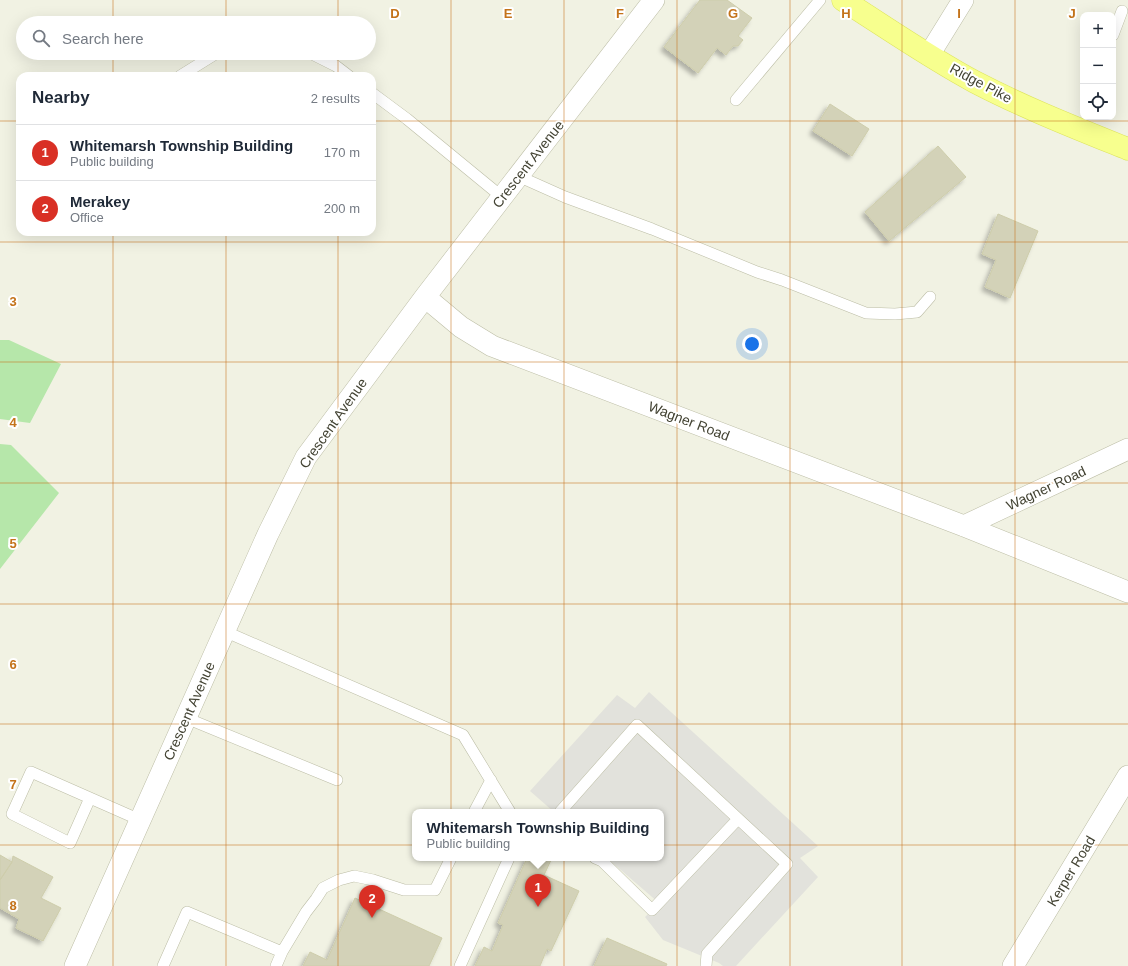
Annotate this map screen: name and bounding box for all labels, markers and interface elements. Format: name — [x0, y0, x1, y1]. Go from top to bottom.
text: D — [390, 6, 400, 21]
text: E — [504, 6, 513, 21]
text: F — [616, 6, 624, 21]
text: G — [728, 6, 738, 21]
text: H — [841, 6, 851, 21]
text: I — [957, 6, 961, 21]
text: J — [1068, 6, 1076, 21]
map controls — [1080, 12, 1116, 120]
button: + — [1080, 12, 1116, 48]
search box — [16, 16, 376, 60]
icon: search — [30, 27, 52, 49]
text: Search here — [62, 30, 144, 47]
button: − — [1080, 48, 1116, 84]
street label: Ridge Pike — [947, 60, 1015, 106]
button: locate — [1080, 84, 1116, 120]
text: Nearby — [32, 88, 90, 107]
text: 2 results — [311, 91, 360, 106]
street label: Crescent Avenue — [489, 117, 567, 211]
text: Whitemarsh Township Building — [70, 137, 293, 154]
text: 1 — [41, 145, 49, 160]
text: 170 m — [324, 145, 360, 160]
text: Public building — [70, 154, 154, 169]
text: Merakey — [70, 193, 130, 210]
text: 2 — [41, 201, 49, 216]
text: 200 m — [324, 201, 360, 216]
text: Office — [70, 210, 104, 225]
text: 3 — [9, 294, 17, 309]
your location — [742, 334, 762, 354]
street label: Crescent Avenue — [296, 375, 370, 471]
street label: Wagner Road — [646, 398, 732, 444]
text: 4 — [9, 415, 17, 430]
street label: Wagner Road — [1004, 463, 1088, 513]
text: 5 — [9, 536, 17, 551]
text: 6 — [9, 657, 17, 672]
street label: Crescent Avenue — [160, 659, 218, 763]
text: 7 — [9, 777, 17, 792]
popup — [412, 809, 664, 861]
text: Whitemarsh Township Building — [426, 819, 650, 836]
street label: Kerper Road — [1044, 833, 1098, 909]
text: Public building — [426, 836, 510, 851]
pin: 1 — [525, 874, 551, 907]
pin: 2 — [359, 885, 385, 918]
text: 8 — [9, 898, 17, 913]

